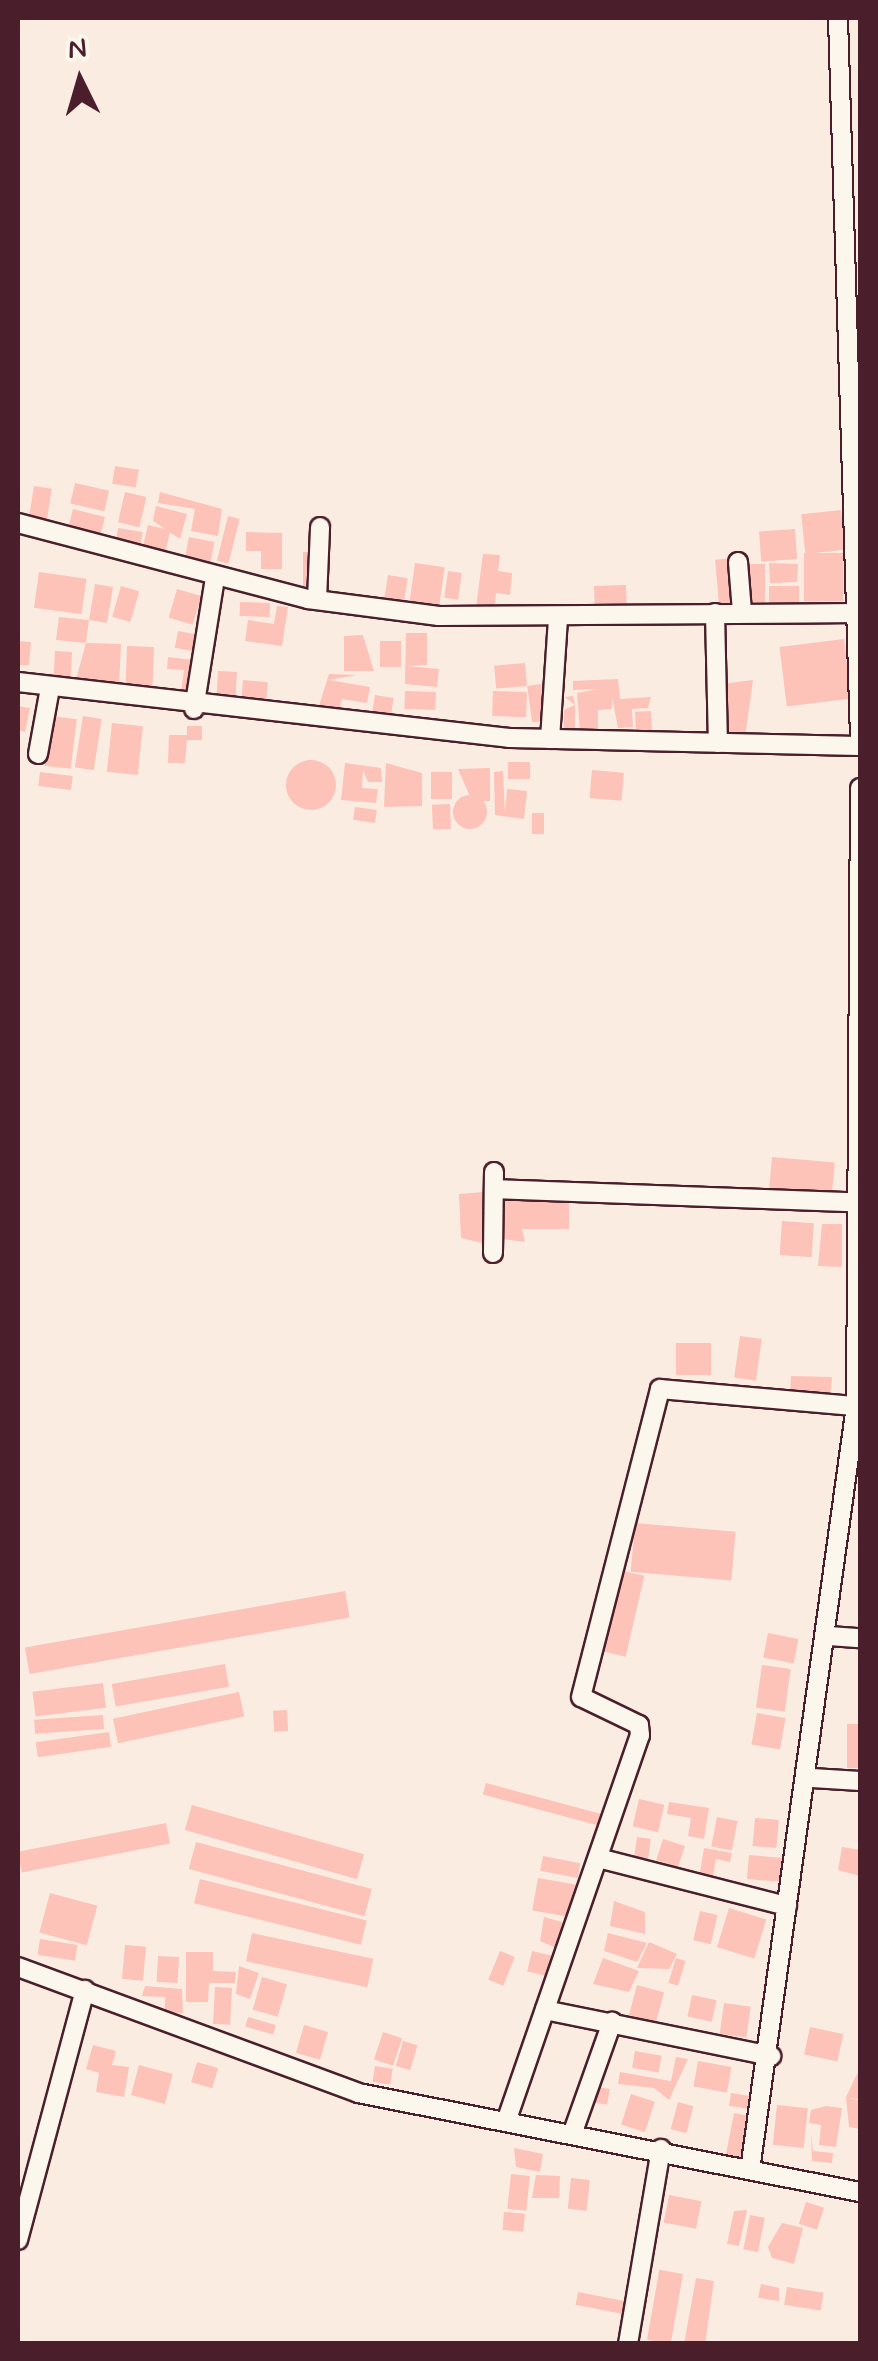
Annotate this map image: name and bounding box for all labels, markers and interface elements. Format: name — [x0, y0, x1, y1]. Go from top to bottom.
north arrow — [30, 30, 130, 130]
text: N — [66, 30, 88, 69]

